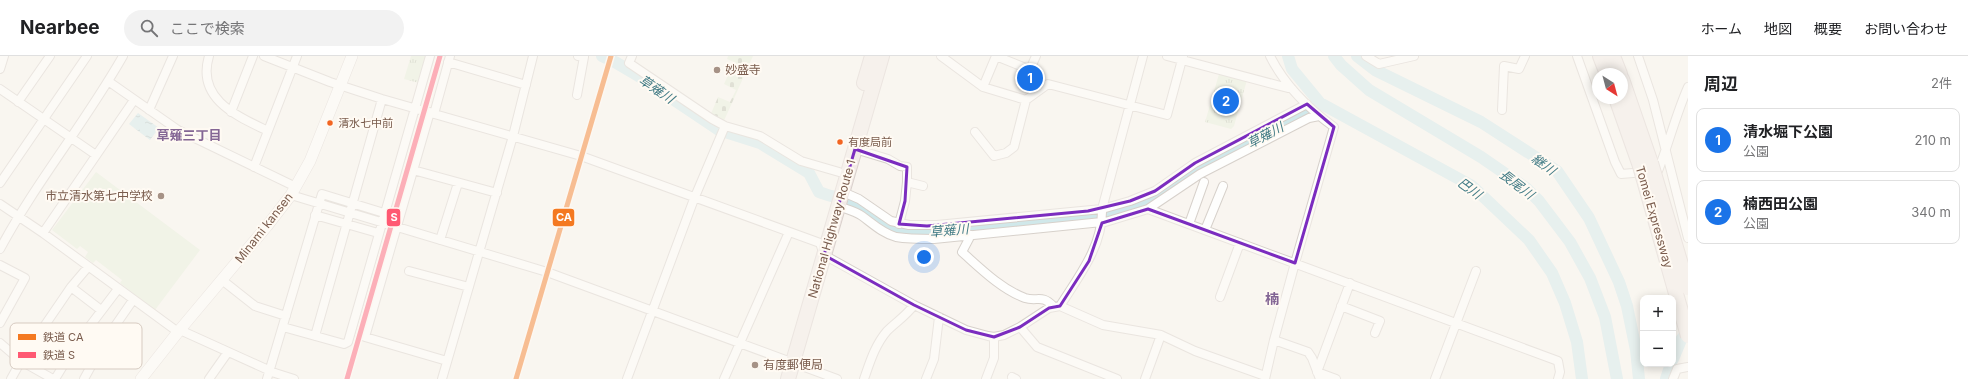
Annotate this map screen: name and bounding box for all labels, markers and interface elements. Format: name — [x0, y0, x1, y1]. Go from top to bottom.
search box — [124, 10, 404, 46]
text: Nearbee — [20, 16, 100, 39]
icon: search — [138, 17, 160, 39]
text: ここで検索 — [170, 19, 245, 38]
text: ホーム — [1700, 20, 1742, 37]
text: 地図 — [1764, 20, 1792, 37]
text: 概要 — [1814, 20, 1842, 37]
text: お問い合わせ — [1864, 20, 1948, 37]
place label: 妙盛寺 — [725, 62, 761, 77]
pin: 1 — [1017, 63, 1043, 93]
marker: 妙盛寺 — [712, 65, 722, 75]
north arrow — [1592, 68, 1628, 104]
water label: 草薙川 — [636, 71, 679, 108]
text: 周辺 — [1704, 74, 1738, 94]
text: 2件 — [1931, 75, 1952, 91]
pin: 2 — [1213, 86, 1239, 116]
place label: 清水七中前 — [338, 116, 393, 130]
marker: 清水七中前 — [325, 118, 335, 128]
water label: 草薙川 — [1244, 118, 1288, 151]
text: 清水堀下公園 — [1743, 122, 1833, 141]
district label: 草薙三丁目 — [156, 127, 222, 143]
text: 1 — [1715, 132, 1721, 148]
text: 210 m — [1915, 132, 1951, 148]
place label: 有度局前 — [848, 135, 892, 149]
marker: 有度局前 — [835, 137, 845, 147]
text: 公園 — [1743, 143, 1769, 159]
water label: 継川 — [1529, 150, 1561, 179]
street label: National Highway Route 1 — [805, 158, 859, 300]
street label: Tomei Expressway — [1633, 164, 1676, 270]
water label: 長尾川 — [1497, 166, 1539, 203]
water label: 巴川 — [1455, 174, 1487, 203]
place label: 市立清水第七中学校 — [45, 188, 153, 203]
street label: Minami kansen — [231, 190, 296, 266]
marker: 市立清水第七中学校 — [156, 191, 166, 201]
text: 楠西田公園 — [1743, 194, 1818, 213]
text: 2 — [1714, 204, 1722, 220]
text: 340 m — [1911, 204, 1951, 220]
line badge: S — [386, 208, 401, 227]
line badge: CA — [552, 208, 575, 227]
text: S — [390, 210, 398, 224]
text: CA — [556, 210, 572, 224]
text: 公園 — [1743, 215, 1769, 231]
water label: 草薙川 — [929, 220, 971, 240]
your location — [914, 247, 934, 267]
district label: 楠 — [1265, 290, 1279, 307]
map controls — [1640, 295, 1676, 367]
button: + — [1640, 295, 1676, 331]
legend — [10, 323, 142, 369]
text: 鉄道 CA — [43, 330, 84, 344]
button: − — [1640, 331, 1676, 367]
text: 鉄道 S — [43, 348, 75, 362]
place label: 有度郵便局 — [763, 357, 823, 372]
marker: 有度郵便局 — [750, 360, 760, 370]

